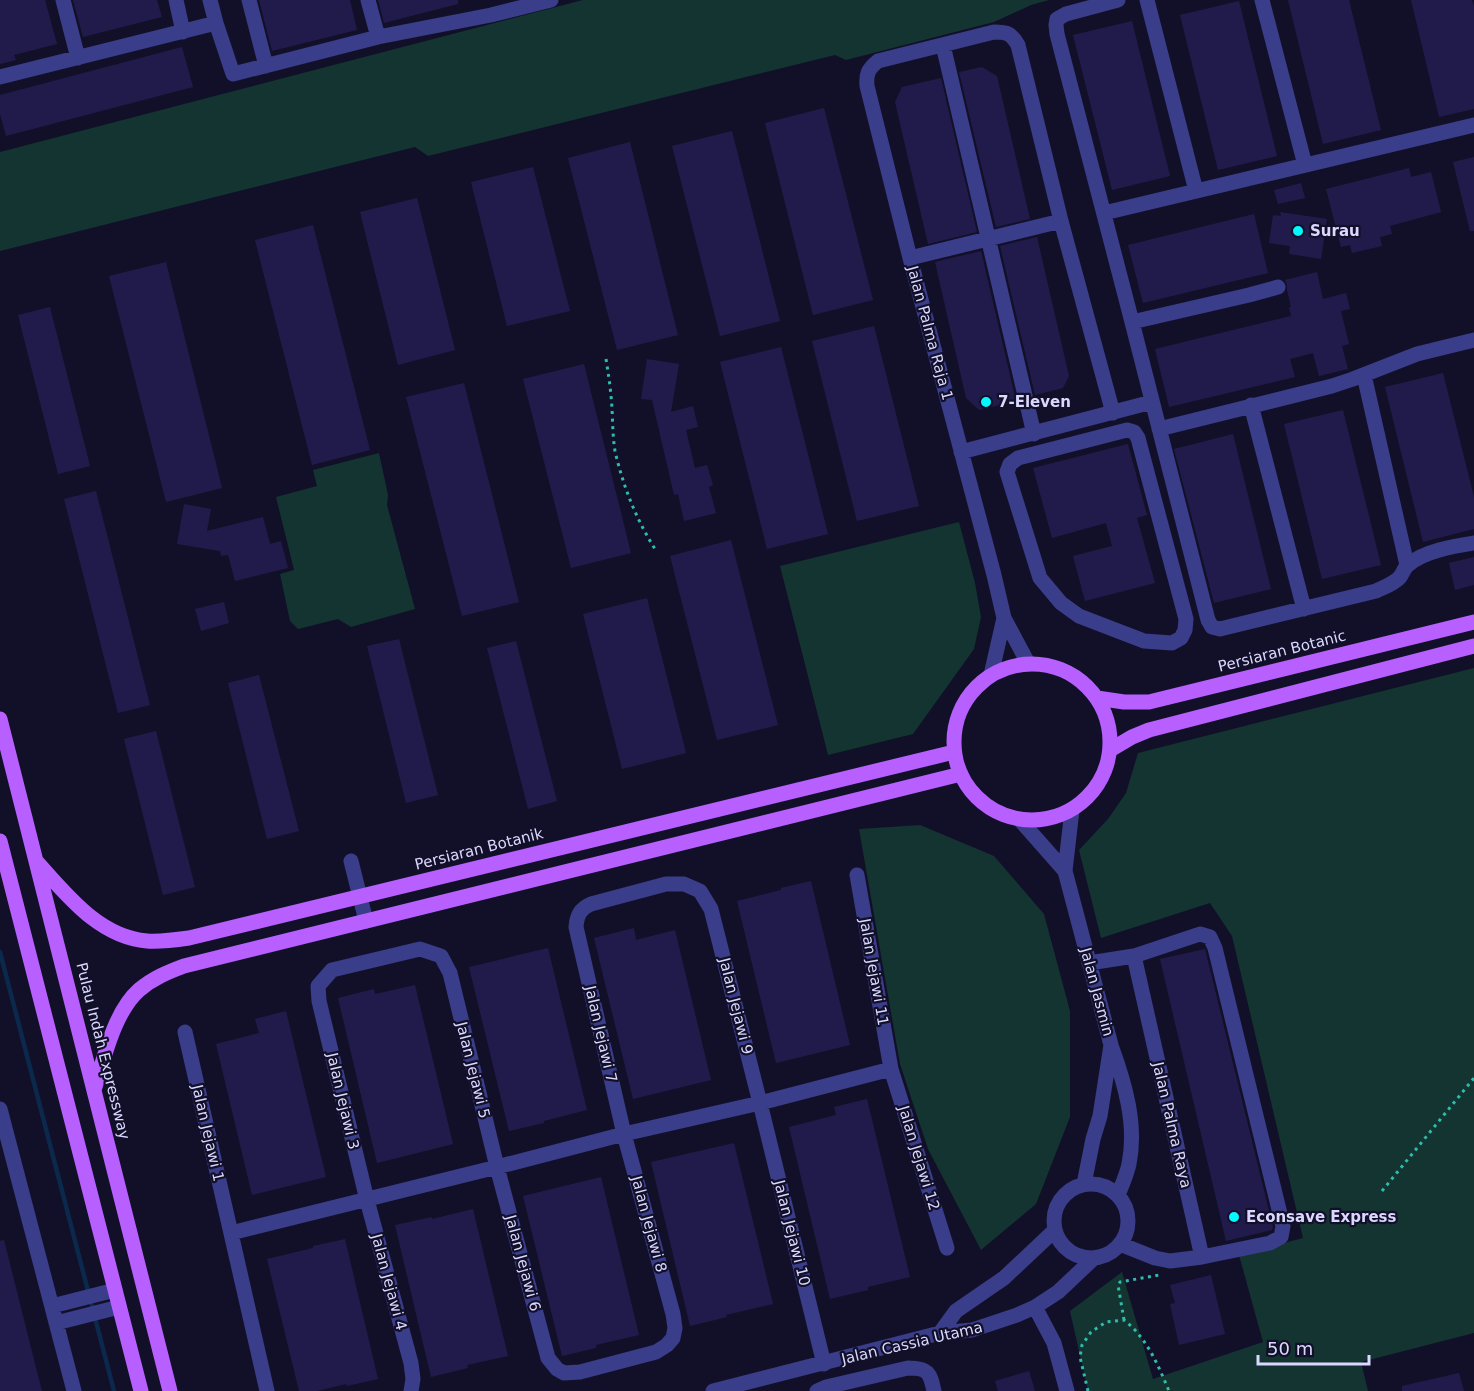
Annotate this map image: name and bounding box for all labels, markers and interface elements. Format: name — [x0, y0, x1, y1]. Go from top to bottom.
place label: Surau — [1310, 222, 1360, 240]
marker: Surau — [1291, 224, 1305, 238]
street label: Jalan Palma Raja 1 — [903, 263, 957, 402]
place label: 7-Eleven — [998, 393, 1071, 411]
marker: 7-Eleven — [979, 395, 993, 409]
street label: Persiaran Botanic — [1216, 626, 1348, 676]
street label: Persiaran Botanik — [413, 824, 545, 874]
street label: Jalan Jejawi 11 — [856, 916, 892, 1027]
street label: Jalan Jasmin — [1076, 945, 1117, 1038]
street label: Jalan Jejawi 9 — [715, 955, 757, 1056]
street label: Pulau Indah Expressway — [72, 961, 134, 1141]
street label: Jalan Jejawi 7 — [581, 983, 621, 1084]
street label: Jalan Jejawi 5 — [452, 1019, 494, 1120]
street label: Jalan Jejawi 3 — [323, 1050, 363, 1151]
street label: Jalan Palma Raya — [1149, 1059, 1195, 1190]
street label: Jalan Jejawi 1 — [188, 1082, 228, 1183]
street label: Jalan Jejawi 12 — [894, 1103, 943, 1213]
street label: Jalan Jejawi 8 — [627, 1173, 671, 1274]
street label: Jalan Jejawi 10 — [770, 1177, 814, 1288]
place label: Econsave Express — [1246, 1208, 1397, 1226]
marker: Econsave Express — [1227, 1210, 1241, 1224]
street label: Jalan Jejawi 6 — [501, 1212, 545, 1313]
street label: Jalan Jejawi 4 — [367, 1231, 411, 1332]
street label: Jalan Cassia Utama — [839, 1318, 984, 1368]
scale bar — [1258, 1328, 1369, 1366]
text: 50 m — [1267, 1338, 1313, 1359]

